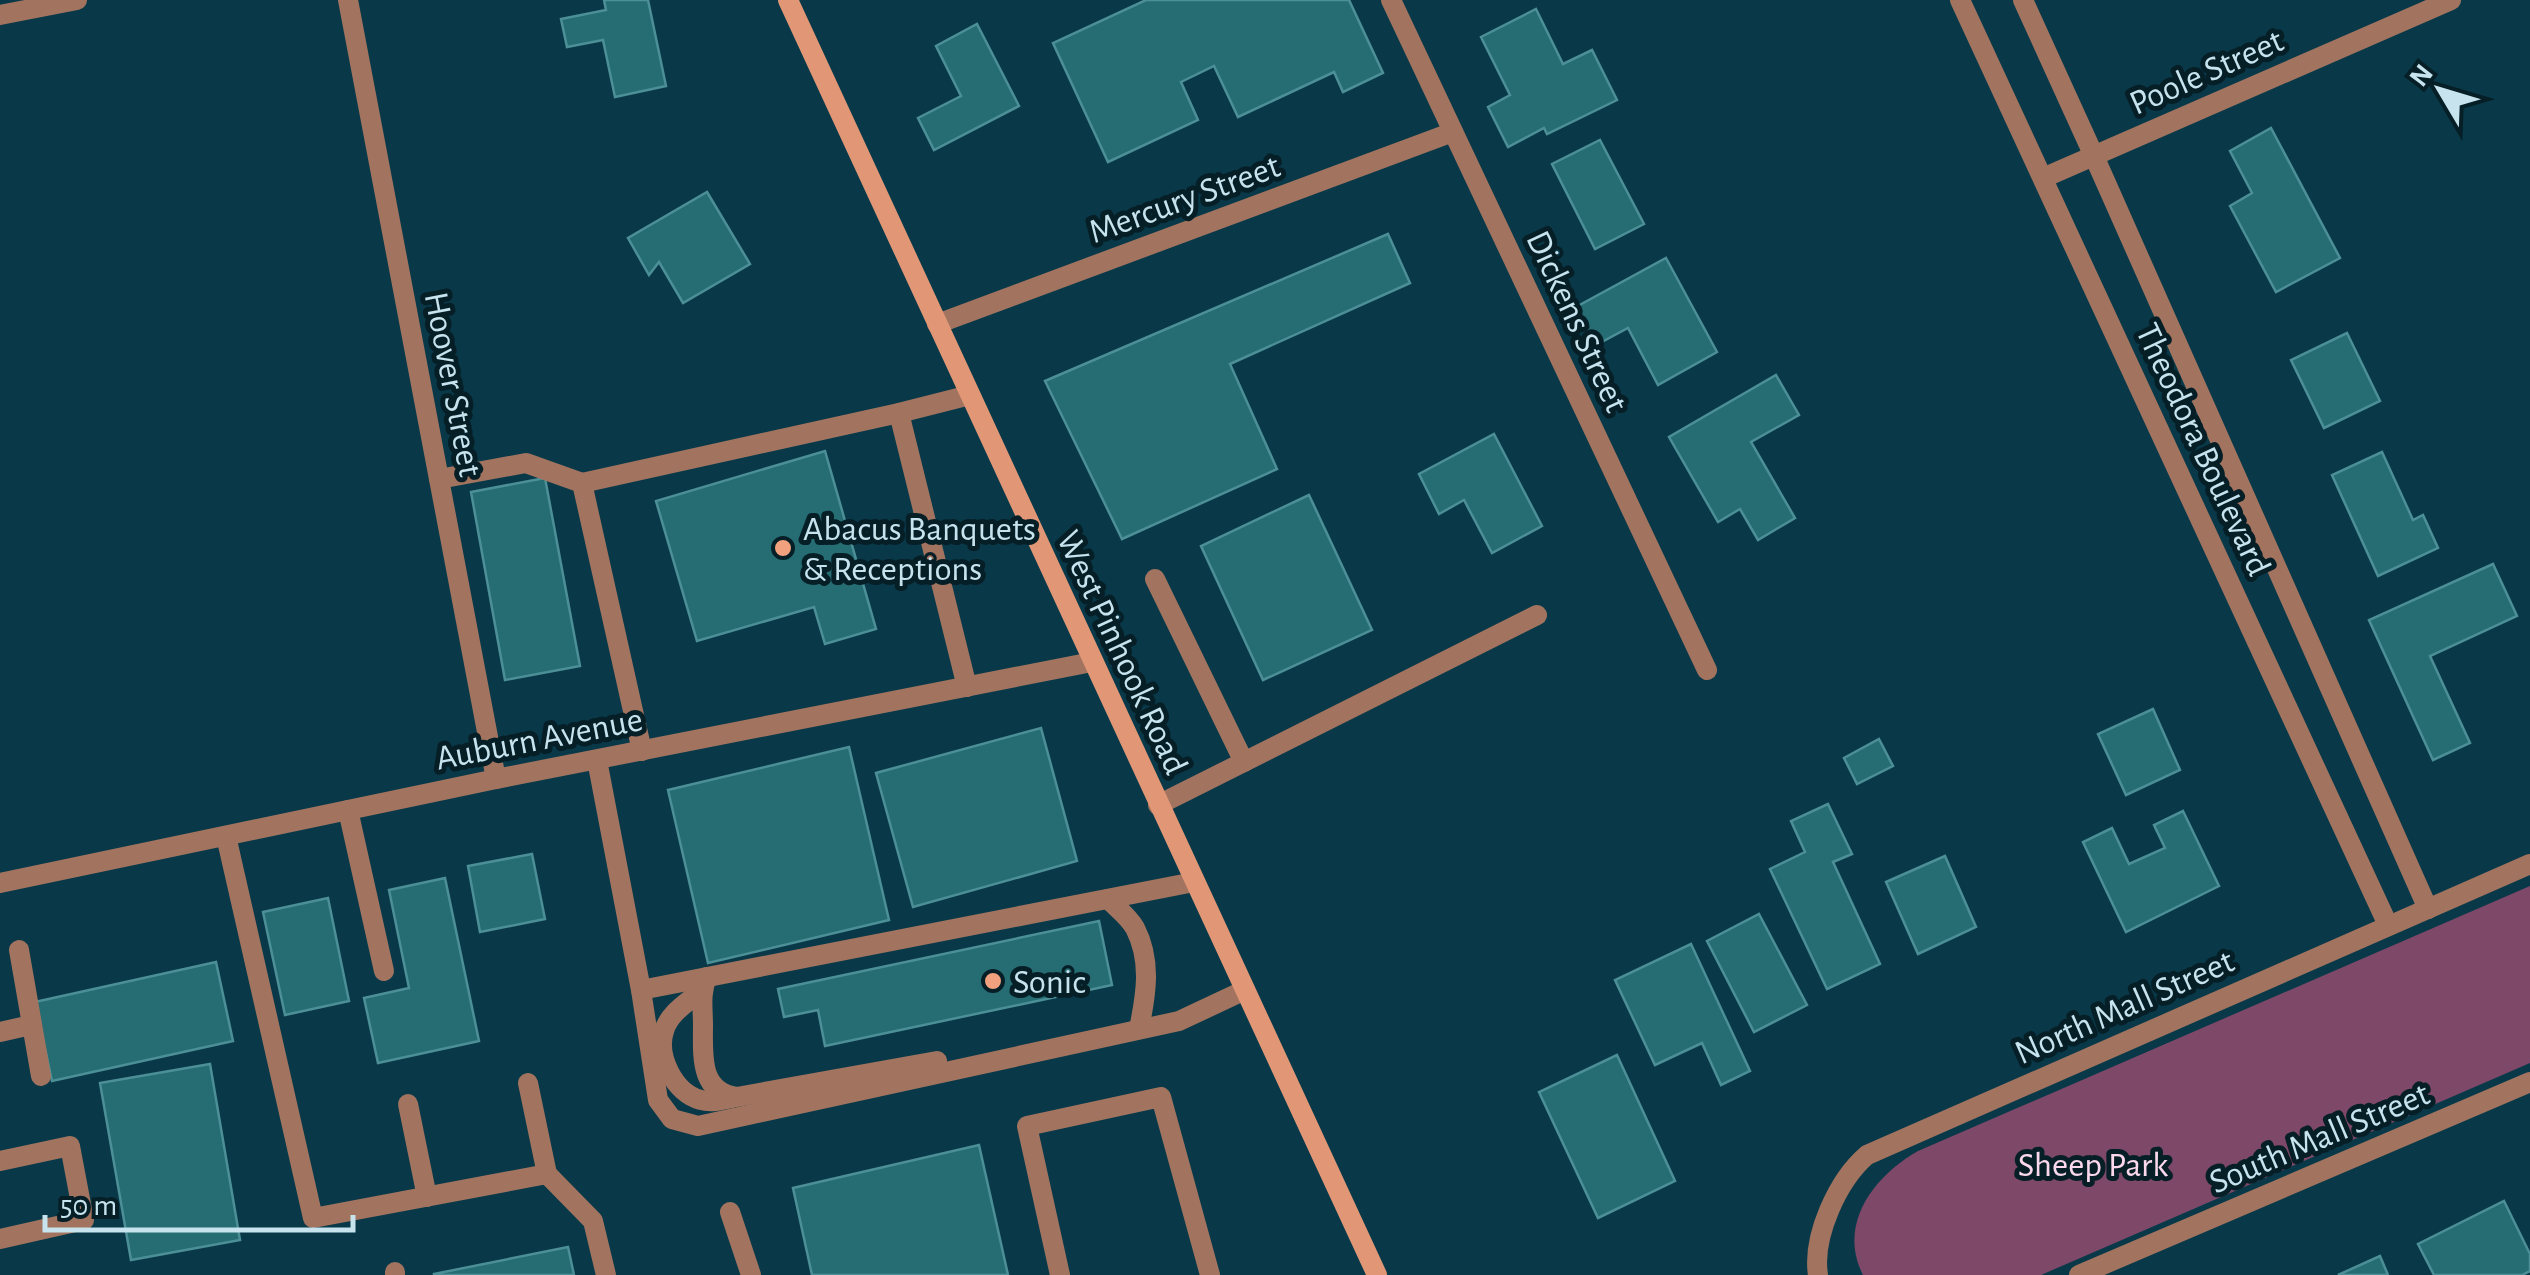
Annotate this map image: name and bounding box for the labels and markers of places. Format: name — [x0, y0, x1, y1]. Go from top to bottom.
place label: Abacus Banquets & Receptions — [803, 512, 1036, 587]
marker: Abacus Banquets & Receptions — [772, 537, 794, 559]
place label: Sonic — [1013, 965, 1086, 1000]
marker: Sonic — [982, 970, 1004, 992]

